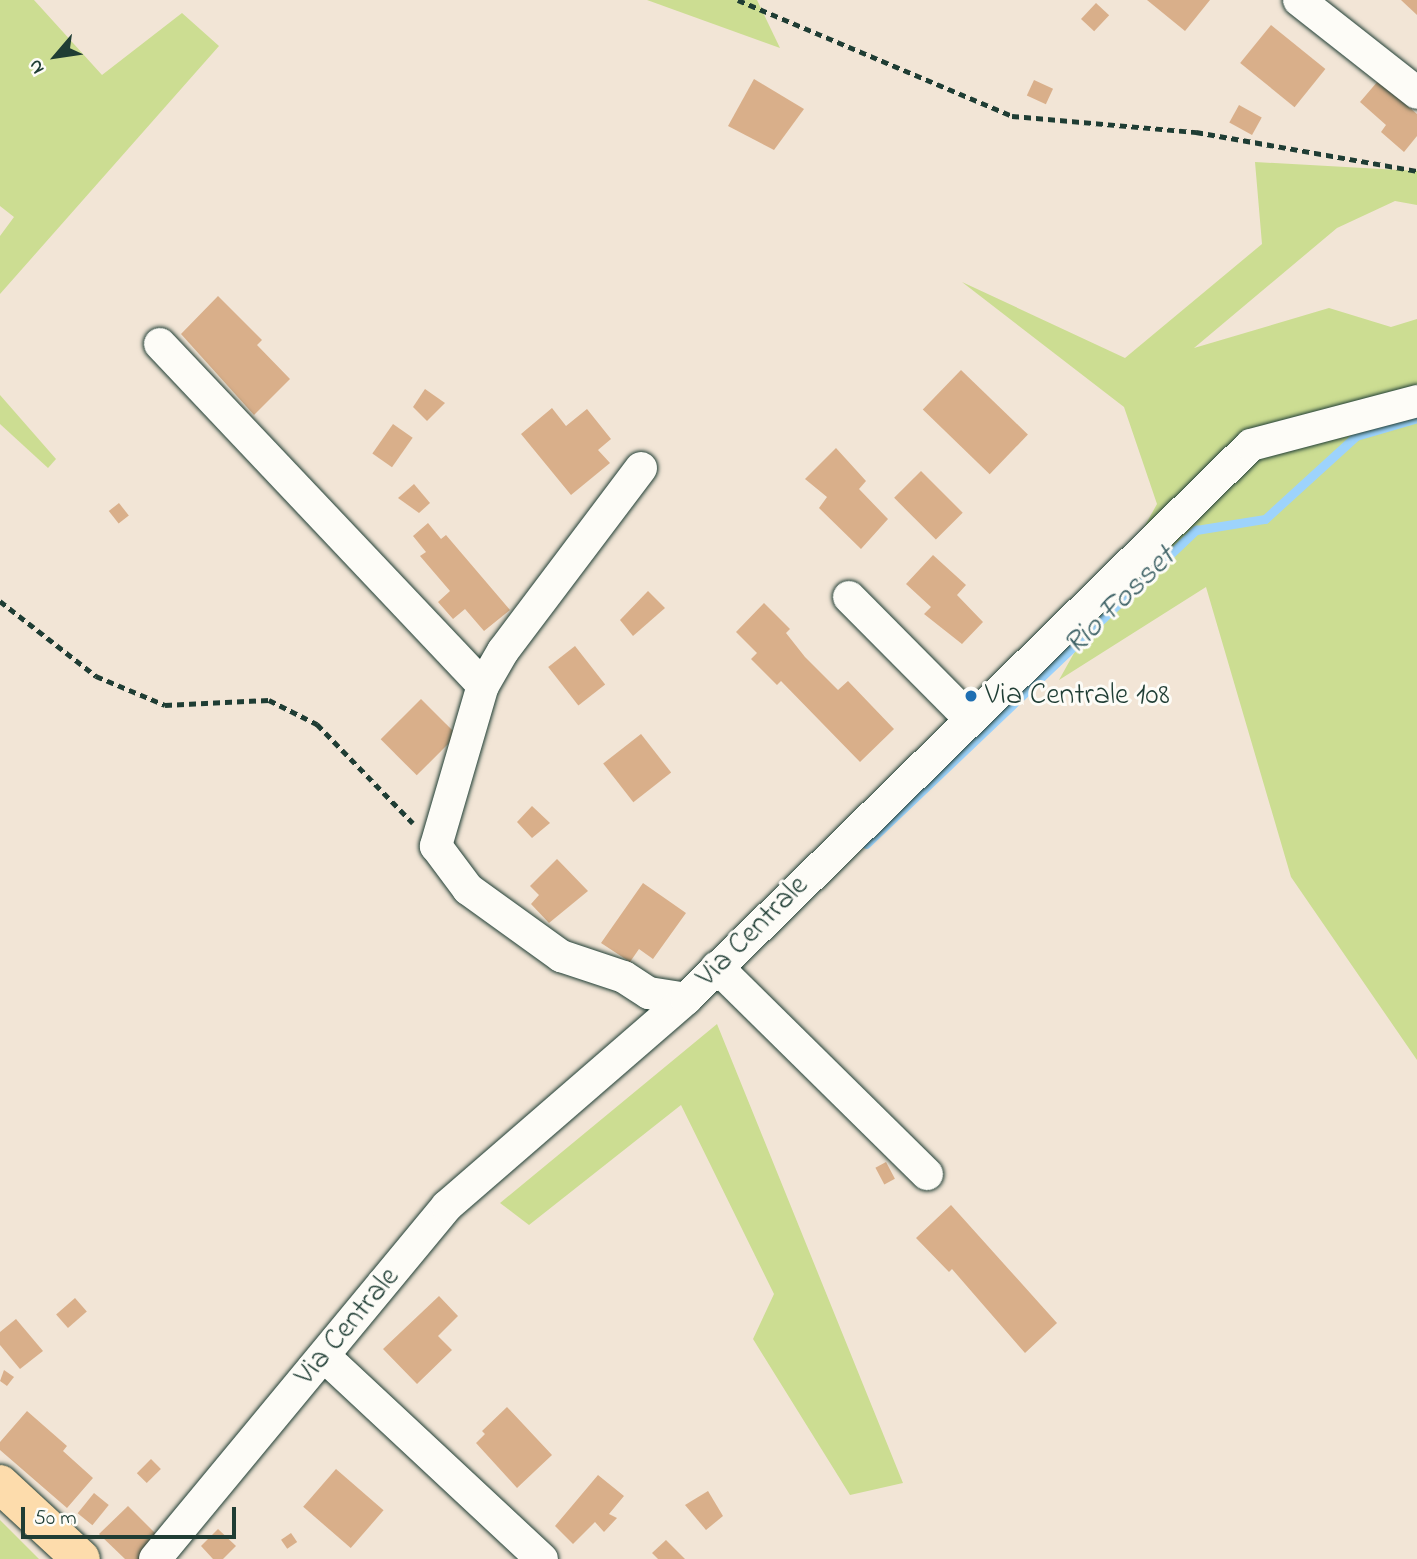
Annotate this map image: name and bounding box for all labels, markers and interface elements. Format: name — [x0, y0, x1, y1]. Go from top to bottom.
north arrow — [21, 21, 91, 91]
text: N — [22, 54, 52, 79]
water label: Rio Fosset — [1057, 539, 1185, 665]
place label: Via Centrale 108 — [985, 678, 1170, 714]
marker: Via Centrale 108 — [963, 688, 979, 704]
street label: Via Centrale — [690, 869, 816, 995]
street label: Via Centrale — [288, 1260, 408, 1394]
scale bar — [24, 1492, 240, 1536]
text: 50 m — [34, 1504, 77, 1534]

